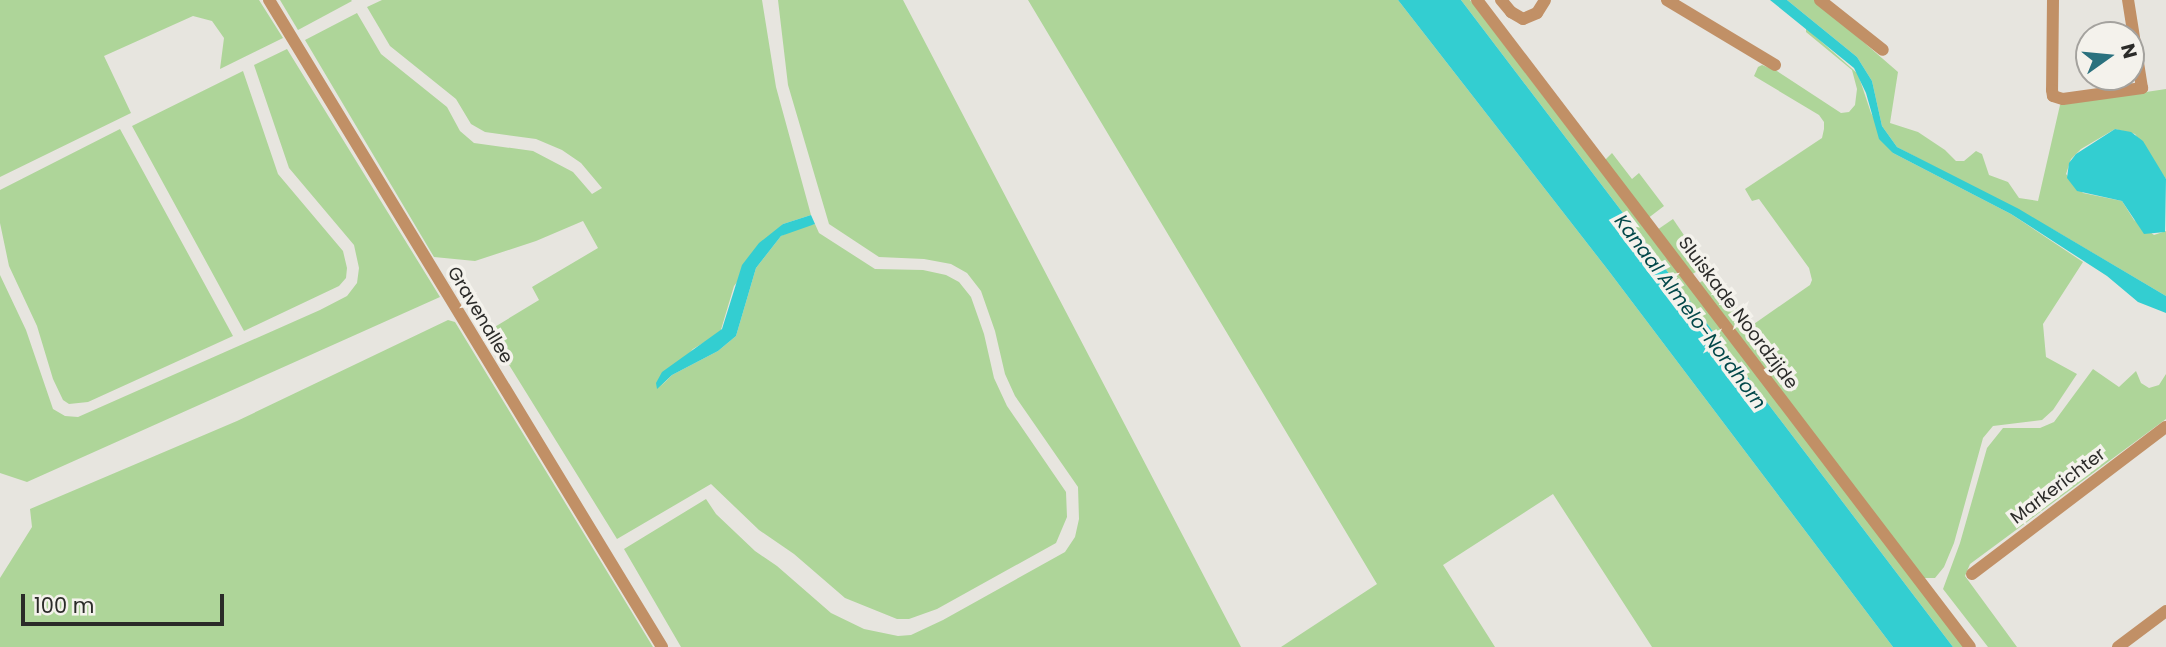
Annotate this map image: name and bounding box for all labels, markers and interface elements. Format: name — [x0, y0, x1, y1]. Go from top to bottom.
north arrow — [2075, 21, 2145, 91]
text: N — [2114, 41, 2144, 61]
water label: Kanaal Almelo-Nordhorn — [1609, 210, 1771, 414]
street label: Sluiskade Noordzijde — [1674, 233, 1802, 393]
street label: Gravenallee — [443, 263, 517, 367]
street label: Markerichter — [2006, 443, 2110, 529]
scale bar — [24, 580, 228, 624]
text: 100 m — [34, 591, 94, 620]

